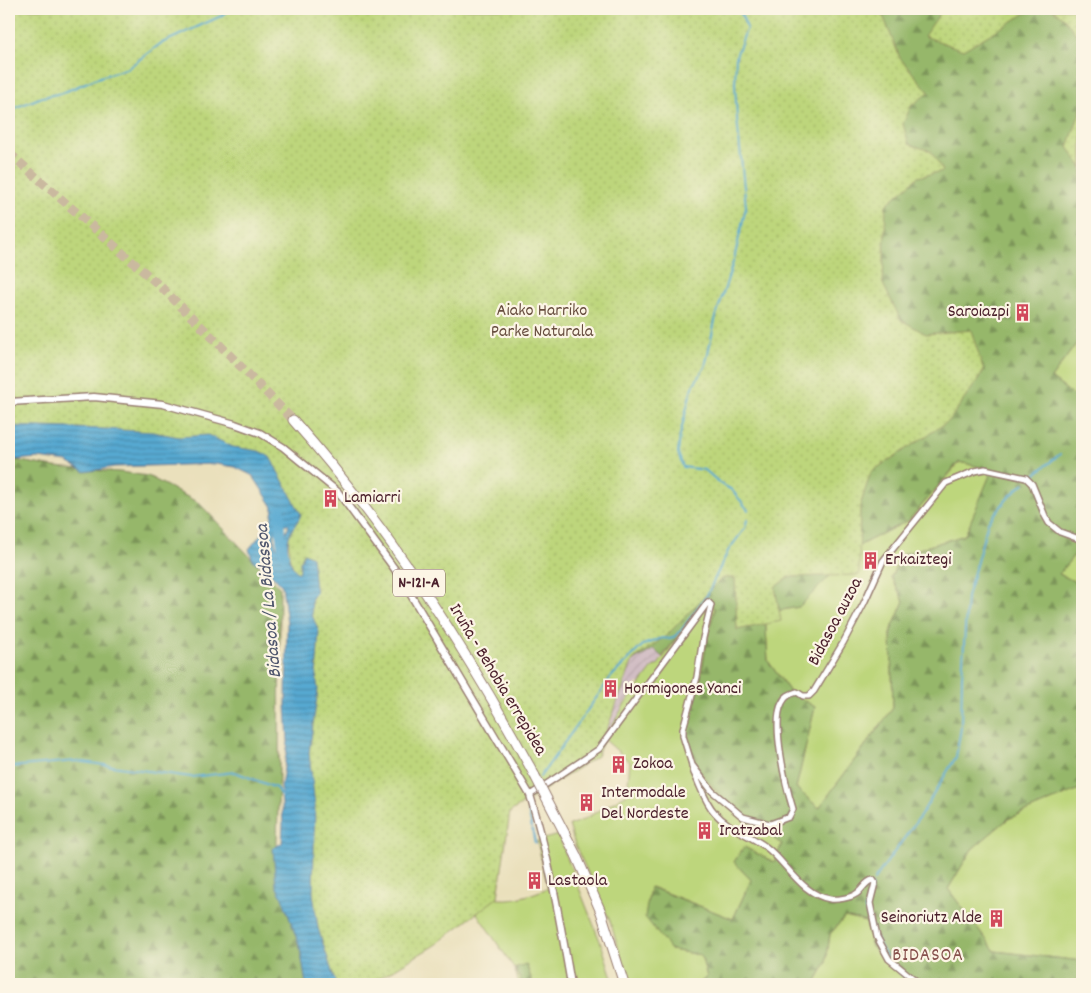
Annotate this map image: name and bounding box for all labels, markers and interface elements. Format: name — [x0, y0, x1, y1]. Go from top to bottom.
park label: Aiako Harriko Parke Naturala — [491, 299, 594, 345]
place label: Saroiazpi — [948, 300, 1009, 325]
building icon: Saroiazpi — [1013, 302, 1033, 322]
place label: Lamiarri — [344, 486, 401, 511]
building icon: Lamiarri — [320, 488, 340, 508]
water label: Bidasoa / La Bidassoa — [250, 522, 290, 679]
place label: Erkaiztegi — [885, 548, 952, 573]
building icon: Erkaiztegi — [861, 550, 881, 570]
road number: N-121-A — [393, 570, 445, 596]
street label: Bidasoa auzoa — [802, 573, 870, 670]
street label: Iruña - Behobia errepidea — [442, 599, 553, 761]
place label: Hormigones Yanci — [624, 677, 741, 702]
building icon: Hormigones Yanci — [600, 679, 620, 699]
place label: Zokoa — [633, 752, 673, 777]
building icon: Zokoa — [609, 754, 629, 774]
place label: Intermodale Del Nordeste — [601, 781, 689, 827]
building icon: Intermodale Del Nordeste — [577, 793, 597, 813]
place label: Iratzabal — [719, 819, 783, 844]
building icon: Iratzabal — [695, 821, 715, 841]
place label: Lastaola — [548, 869, 608, 894]
building icon: Lastaola — [524, 871, 544, 891]
place label: Seinoriutz Alde — [881, 906, 982, 931]
building icon: Seinoriutz Alde — [986, 908, 1006, 928]
district label: BIDASOA — [892, 943, 964, 970]

